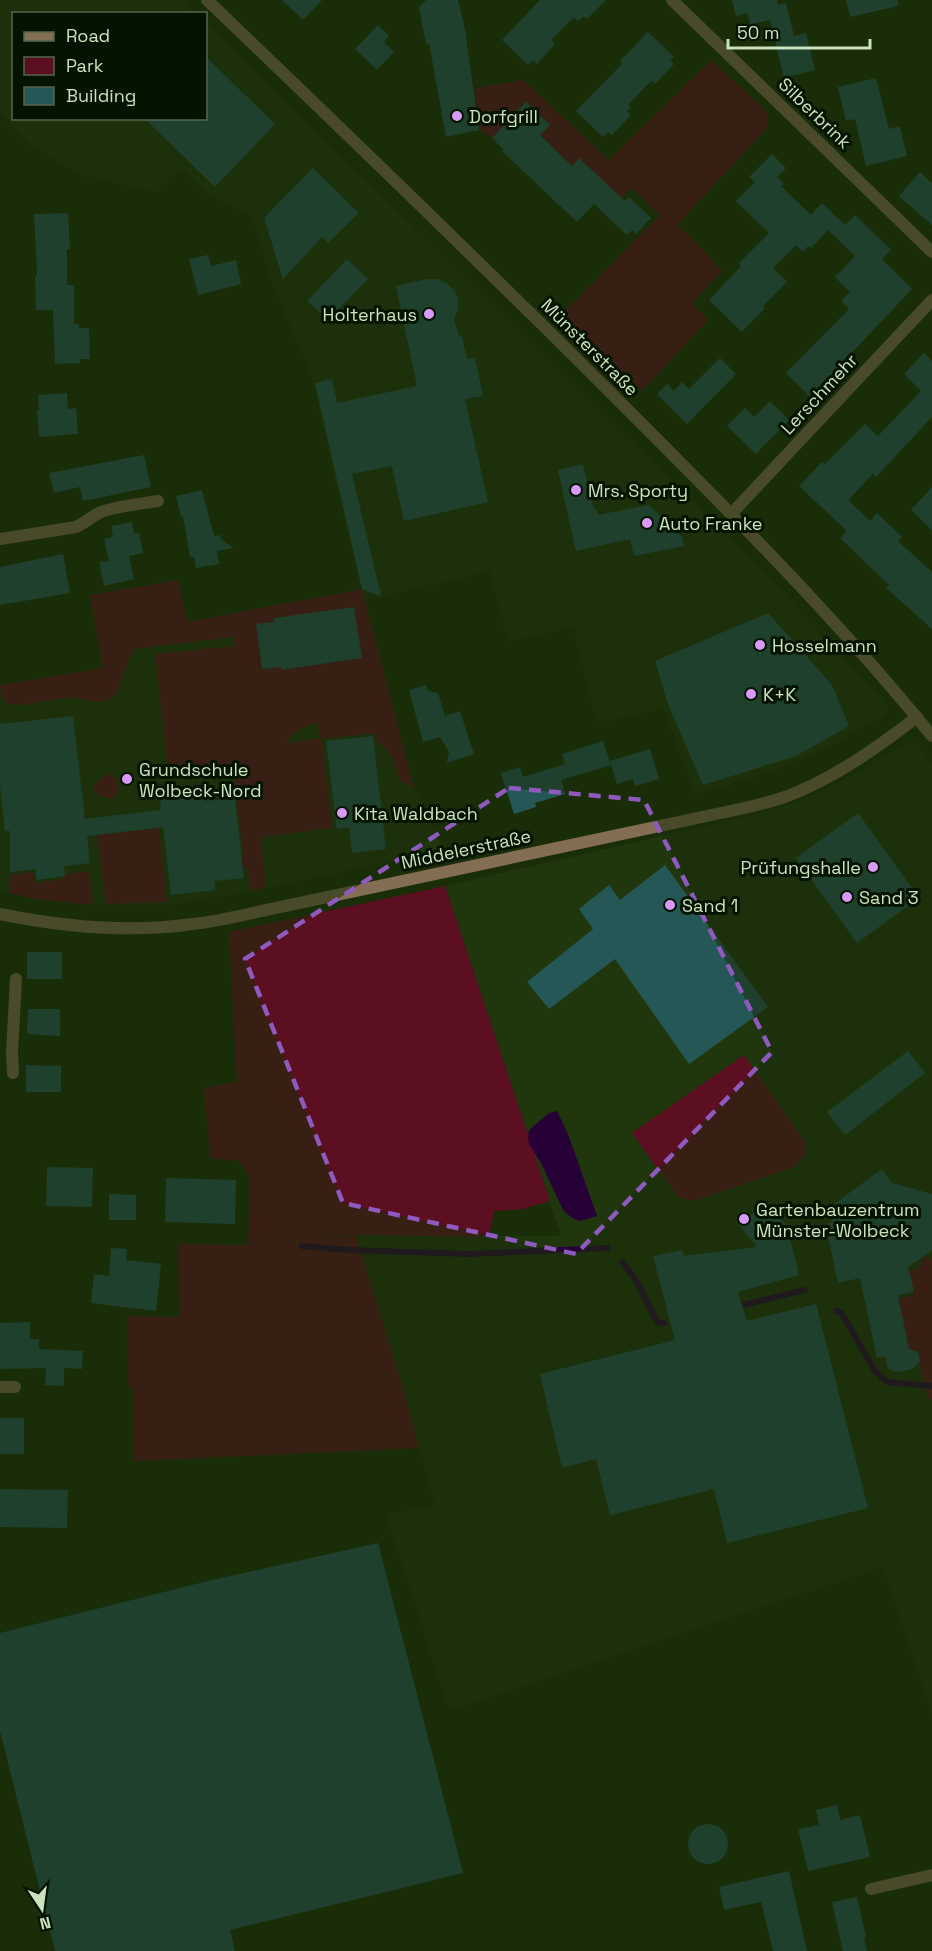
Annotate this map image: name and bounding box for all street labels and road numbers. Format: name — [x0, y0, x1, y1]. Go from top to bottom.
street label: Silberbrink — [774, 73, 856, 154]
street label: Münsterstraße — [536, 293, 644, 401]
street label: Lerschmehr — [776, 349, 862, 439]
street label: Middelerstraße — [399, 824, 533, 874]

